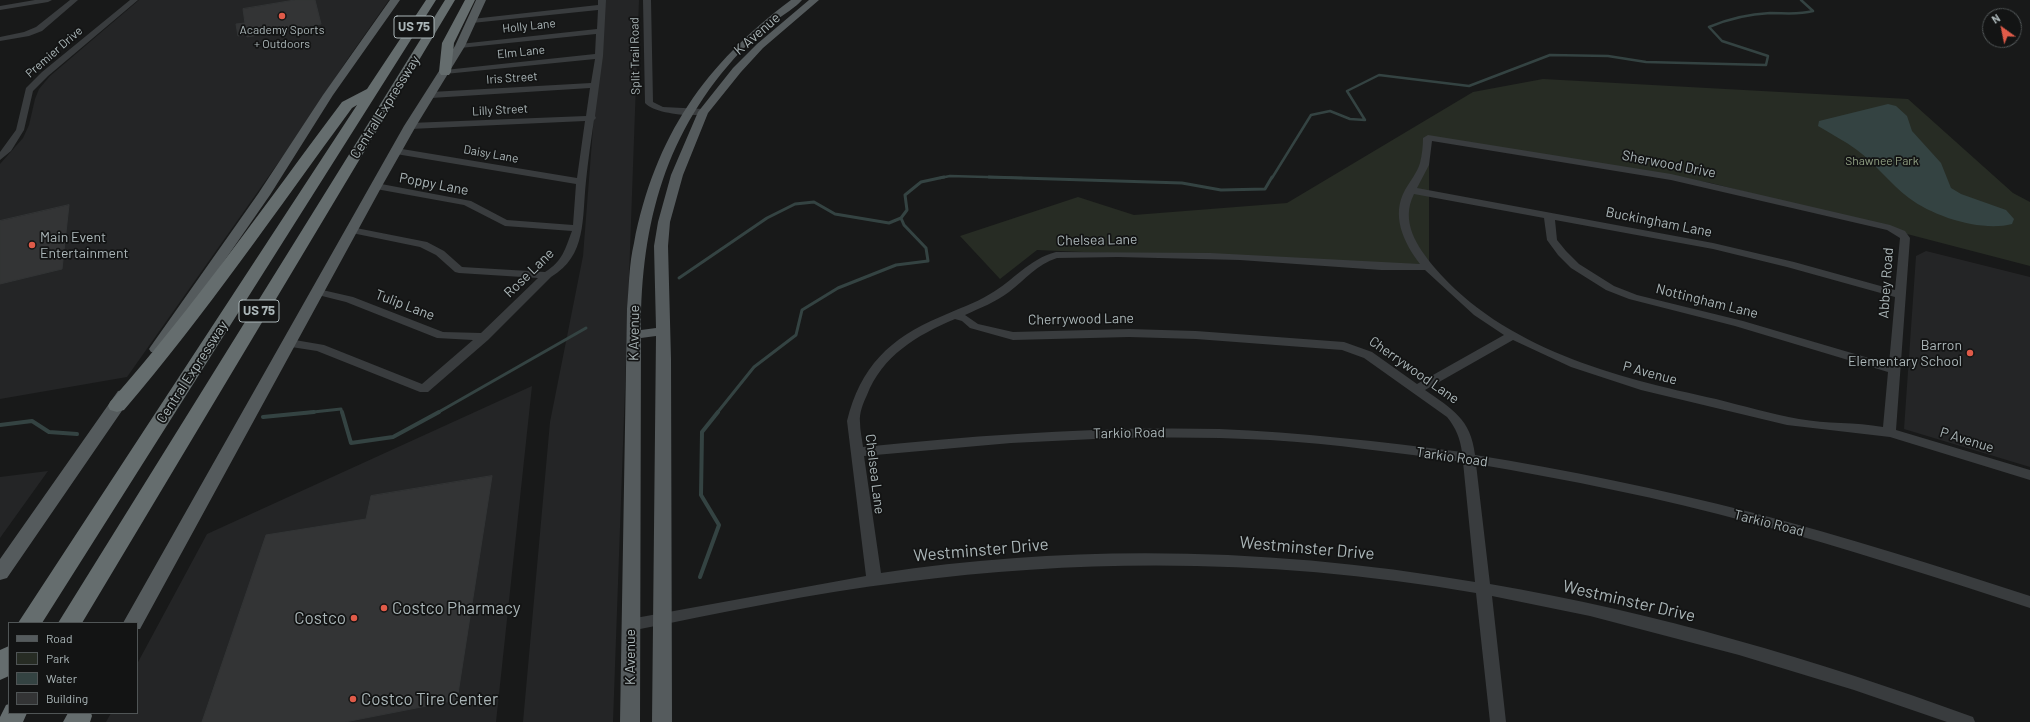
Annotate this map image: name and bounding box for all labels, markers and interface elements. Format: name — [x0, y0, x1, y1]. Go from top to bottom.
north arrow — [1982, 8, 2022, 48]
street label: K Avenue — [730, 9, 784, 59]
marker: Academy Sports + Outdoors — [277, 11, 287, 21]
text: N — [1989, 11, 2002, 26]
road number: US 75 — [394, 16, 434, 38]
street label: Holly Lane — [502, 16, 556, 36]
street label: Split Trail Road — [627, 17, 643, 95]
street label: Premier Drive — [23, 23, 85, 81]
place label: Academy Sports + Outdoors — [240, 23, 324, 51]
street label: Elm Lane — [496, 42, 546, 62]
street label: Central Expressway — [347, 52, 423, 162]
street label: Iris Street — [486, 69, 538, 87]
street label: Lilly Street — [472, 101, 528, 119]
street label: Daisy Lane — [462, 142, 520, 166]
street label: Sherwood Drive — [1621, 147, 1717, 181]
park label: Shawnee Park — [1845, 154, 1919, 168]
street label: Poppy Lane — [398, 169, 470, 199]
street label: Buckingham Lane — [1604, 203, 1714, 241]
place label: Main Event Entertainment — [40, 229, 129, 262]
street label: Chelsea Lane — [1056, 231, 1138, 249]
marker: Main Event Entertainment — [27, 240, 37, 250]
street label: Rose Lane — [500, 245, 558, 301]
street label: Abbey Road — [1875, 247, 1897, 319]
street label: Nottingham Lane — [1654, 280, 1760, 322]
street label: Tulip Lane — [373, 286, 437, 324]
road number: US 75 — [239, 300, 279, 322]
street label: K Avenue — [625, 305, 643, 361]
street label: Cherrywood Lane — [1028, 310, 1134, 328]
street label: Central Expressway — [153, 318, 231, 426]
street label: Cherrywood Lane — [1366, 333, 1462, 407]
place label: Barron Elementary School — [1848, 337, 1962, 370]
marker: Barron Elementary School — [1965, 348, 1975, 358]
street label: P Avenue — [1621, 358, 1679, 388]
street label: Tarkio Road — [1093, 424, 1165, 442]
street label: P Avenue — [1938, 424, 1996, 456]
street label: Chelsea Lane — [862, 433, 888, 515]
street label: Tarkio Road — [1415, 444, 1489, 470]
street label: Tarkio Road — [1732, 506, 1806, 540]
street label: Westminster Drive — [1239, 532, 1375, 564]
street label: Westminster Drive — [913, 534, 1049, 566]
street label: Westminster Drive — [1561, 576, 1697, 626]
place label: Costco Pharmacy — [392, 598, 521, 618]
marker: Costco Pharmacy — [379, 603, 389, 613]
place label: Costco — [294, 608, 346, 628]
marker: Costco — [349, 613, 359, 623]
legend — [8, 622, 138, 714]
street label: K Avenue — [622, 629, 638, 685]
text: Road — [46, 631, 73, 645]
text: Park — [46, 651, 70, 665]
text: Water — [46, 671, 77, 685]
place label: Costco Tire Center — [361, 689, 498, 709]
text: Building — [46, 691, 88, 705]
marker: Costco Tire Center — [348, 694, 358, 704]

